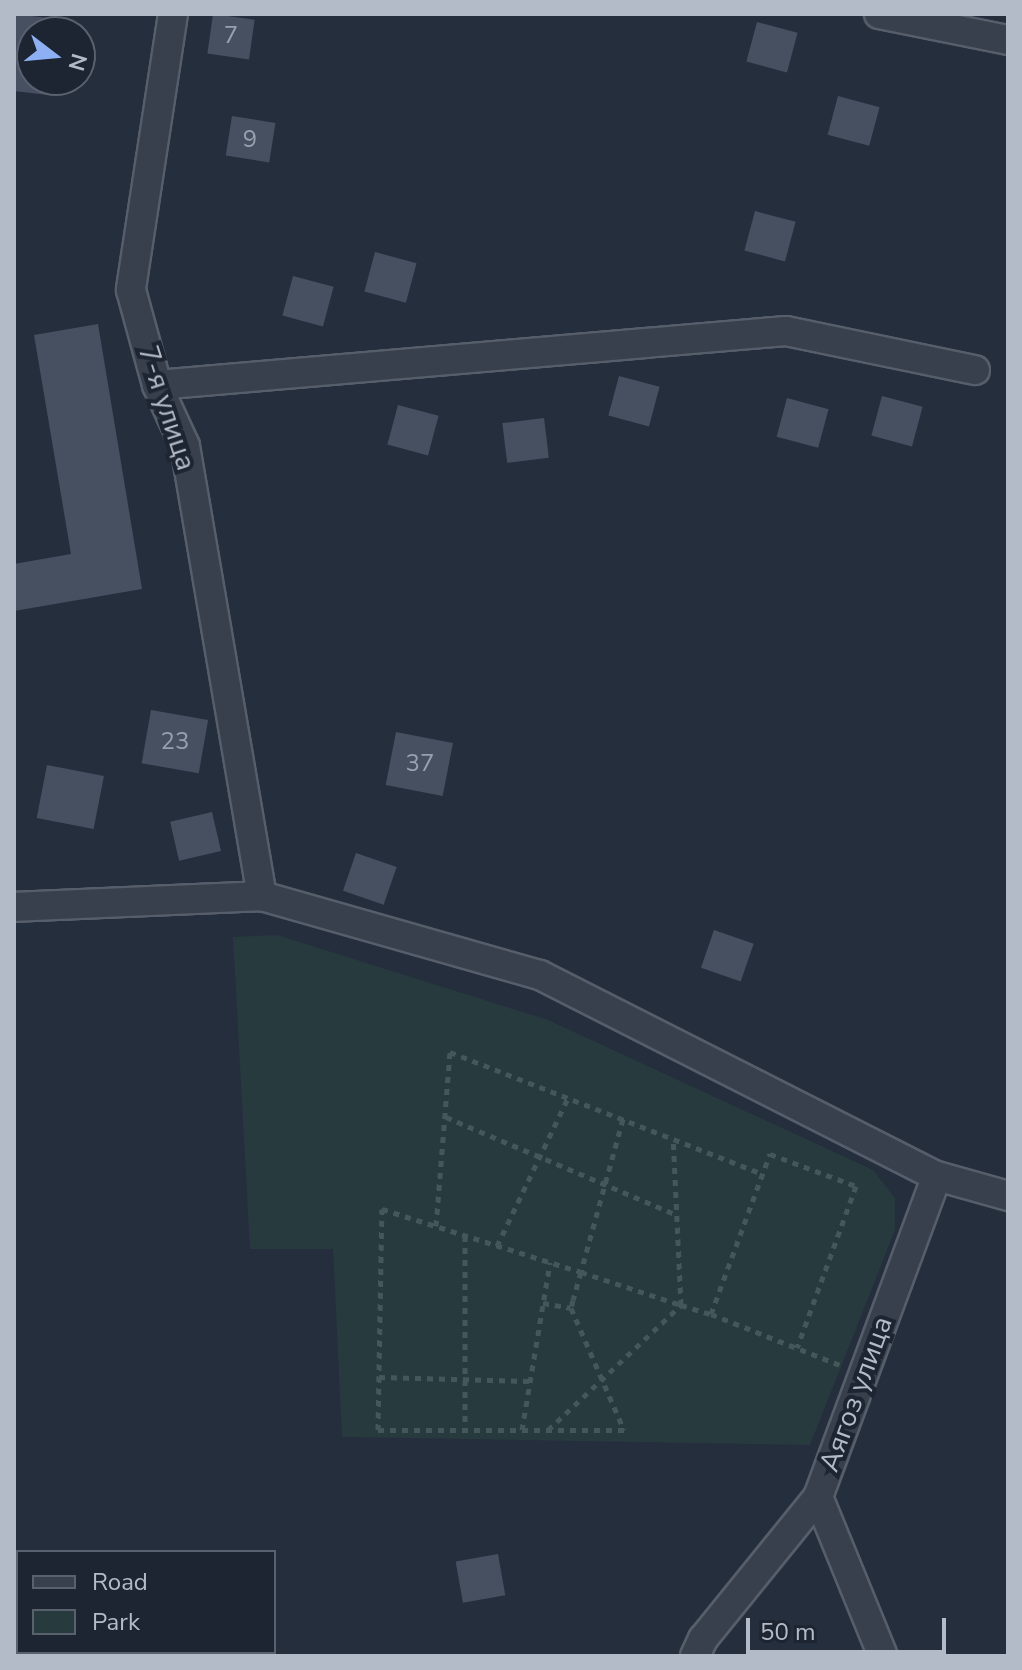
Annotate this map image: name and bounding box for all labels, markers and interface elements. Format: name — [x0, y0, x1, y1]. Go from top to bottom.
north arrow — [16, 16, 96, 96]
house number: 7 — [224, 22, 238, 50]
text: N — [60, 50, 94, 74]
house number: 9 — [243, 126, 257, 154]
street label: 7-я улица — [131, 341, 203, 475]
house number: 23 — [161, 728, 189, 756]
house number: 37 — [406, 750, 434, 778]
street label: Аягоз улица — [812, 1312, 900, 1476]
legend — [16, 1550, 276, 1654]
text: Road — [92, 1566, 148, 1598]
scale bar — [750, 1602, 950, 1652]
text: Park — [92, 1606, 140, 1638]
text: 50 m — [760, 1616, 816, 1648]

